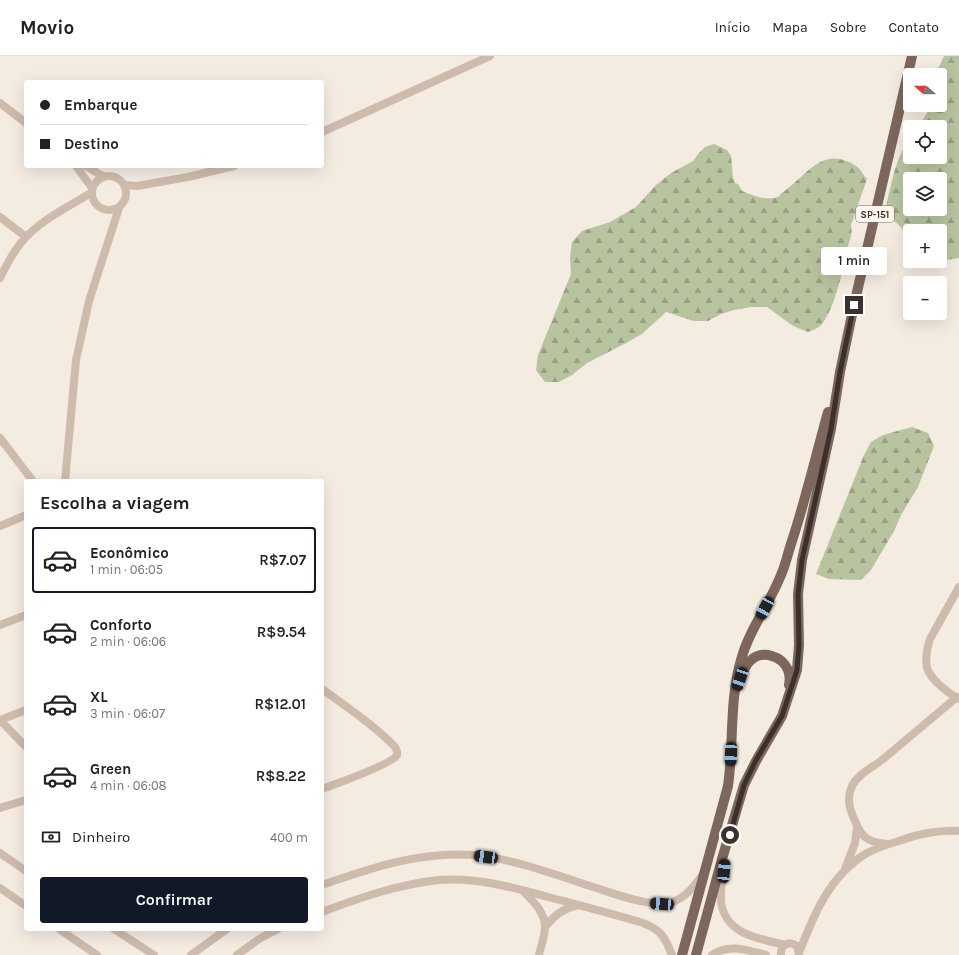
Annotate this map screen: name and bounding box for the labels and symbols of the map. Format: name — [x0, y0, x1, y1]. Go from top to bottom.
north arrow — [903, 68, 947, 112]
road number: SP-151 — [856, 206, 894, 222]
callout: 1 min — [821, 247, 887, 275]
route end — [845, 296, 863, 314]
car — [754, 595, 776, 621]
car — [730, 666, 750, 692]
car — [725, 742, 737, 766]
route start — [721, 826, 739, 844]
car — [473, 849, 499, 865]
car — [717, 859, 731, 883]
car — [650, 897, 674, 911]

